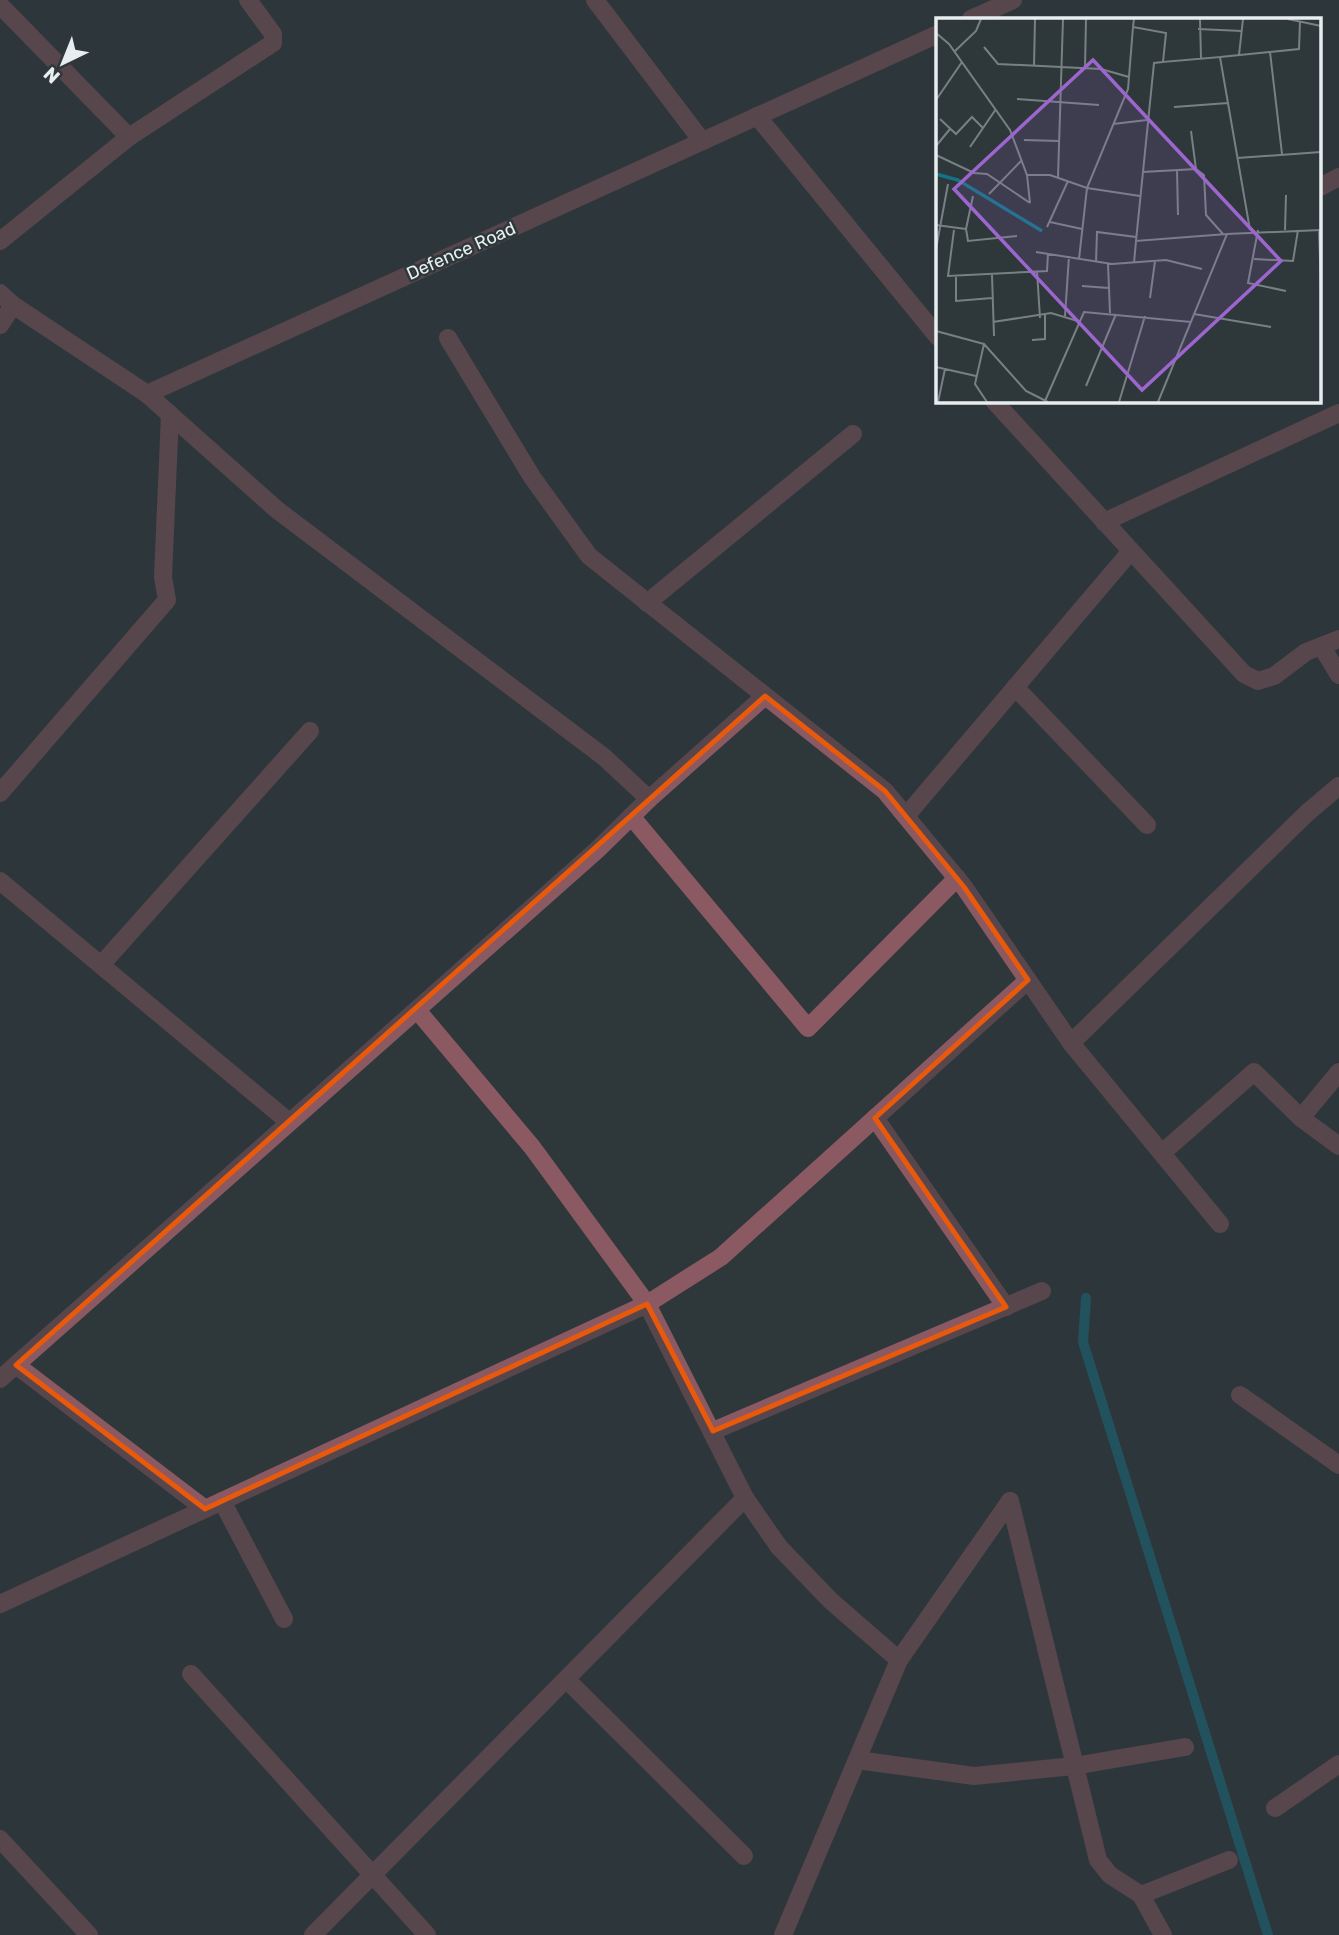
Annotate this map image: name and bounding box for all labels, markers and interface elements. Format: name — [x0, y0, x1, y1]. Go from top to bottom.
inset map — [936, 18, 1322, 402]
north arrow — [28, 28, 98, 98]
text: N — [39, 62, 65, 88]
street label: Defence Road — [403, 217, 519, 285]

